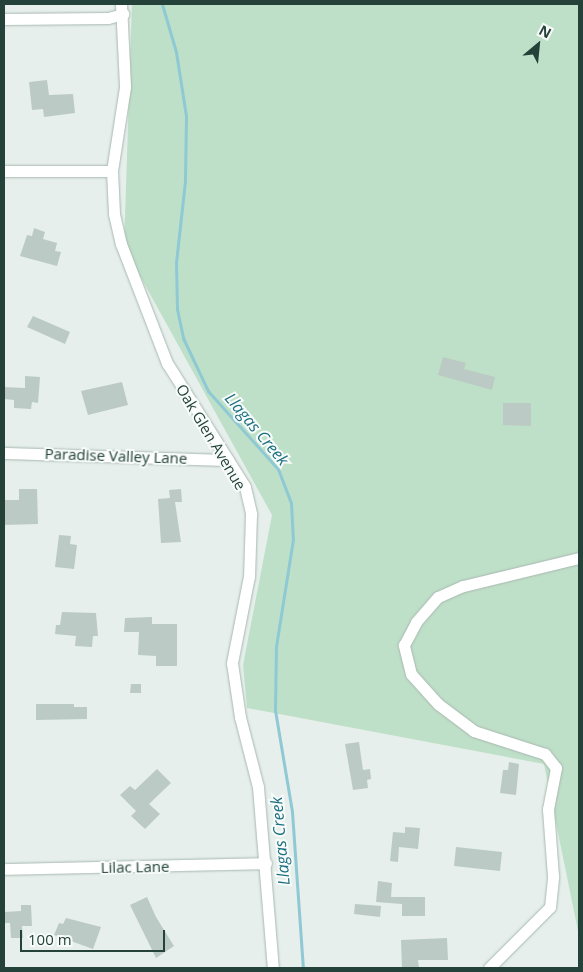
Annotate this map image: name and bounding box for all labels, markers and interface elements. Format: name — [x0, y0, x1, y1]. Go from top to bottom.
north arrow — [513, 20, 563, 70]
text: N — [536, 20, 555, 42]
street label: Oak Glen Avenue — [172, 381, 250, 493]
water label: Llagas Creek — [221, 389, 293, 469]
street label: Paradise Valley Lane — [44, 445, 188, 467]
water label: Llagas Creek — [267, 796, 293, 886]
street label: Lilac Lane — [101, 857, 169, 877]
scale bar — [22, 920, 168, 952]
text: 100 m — [28, 929, 72, 949]

